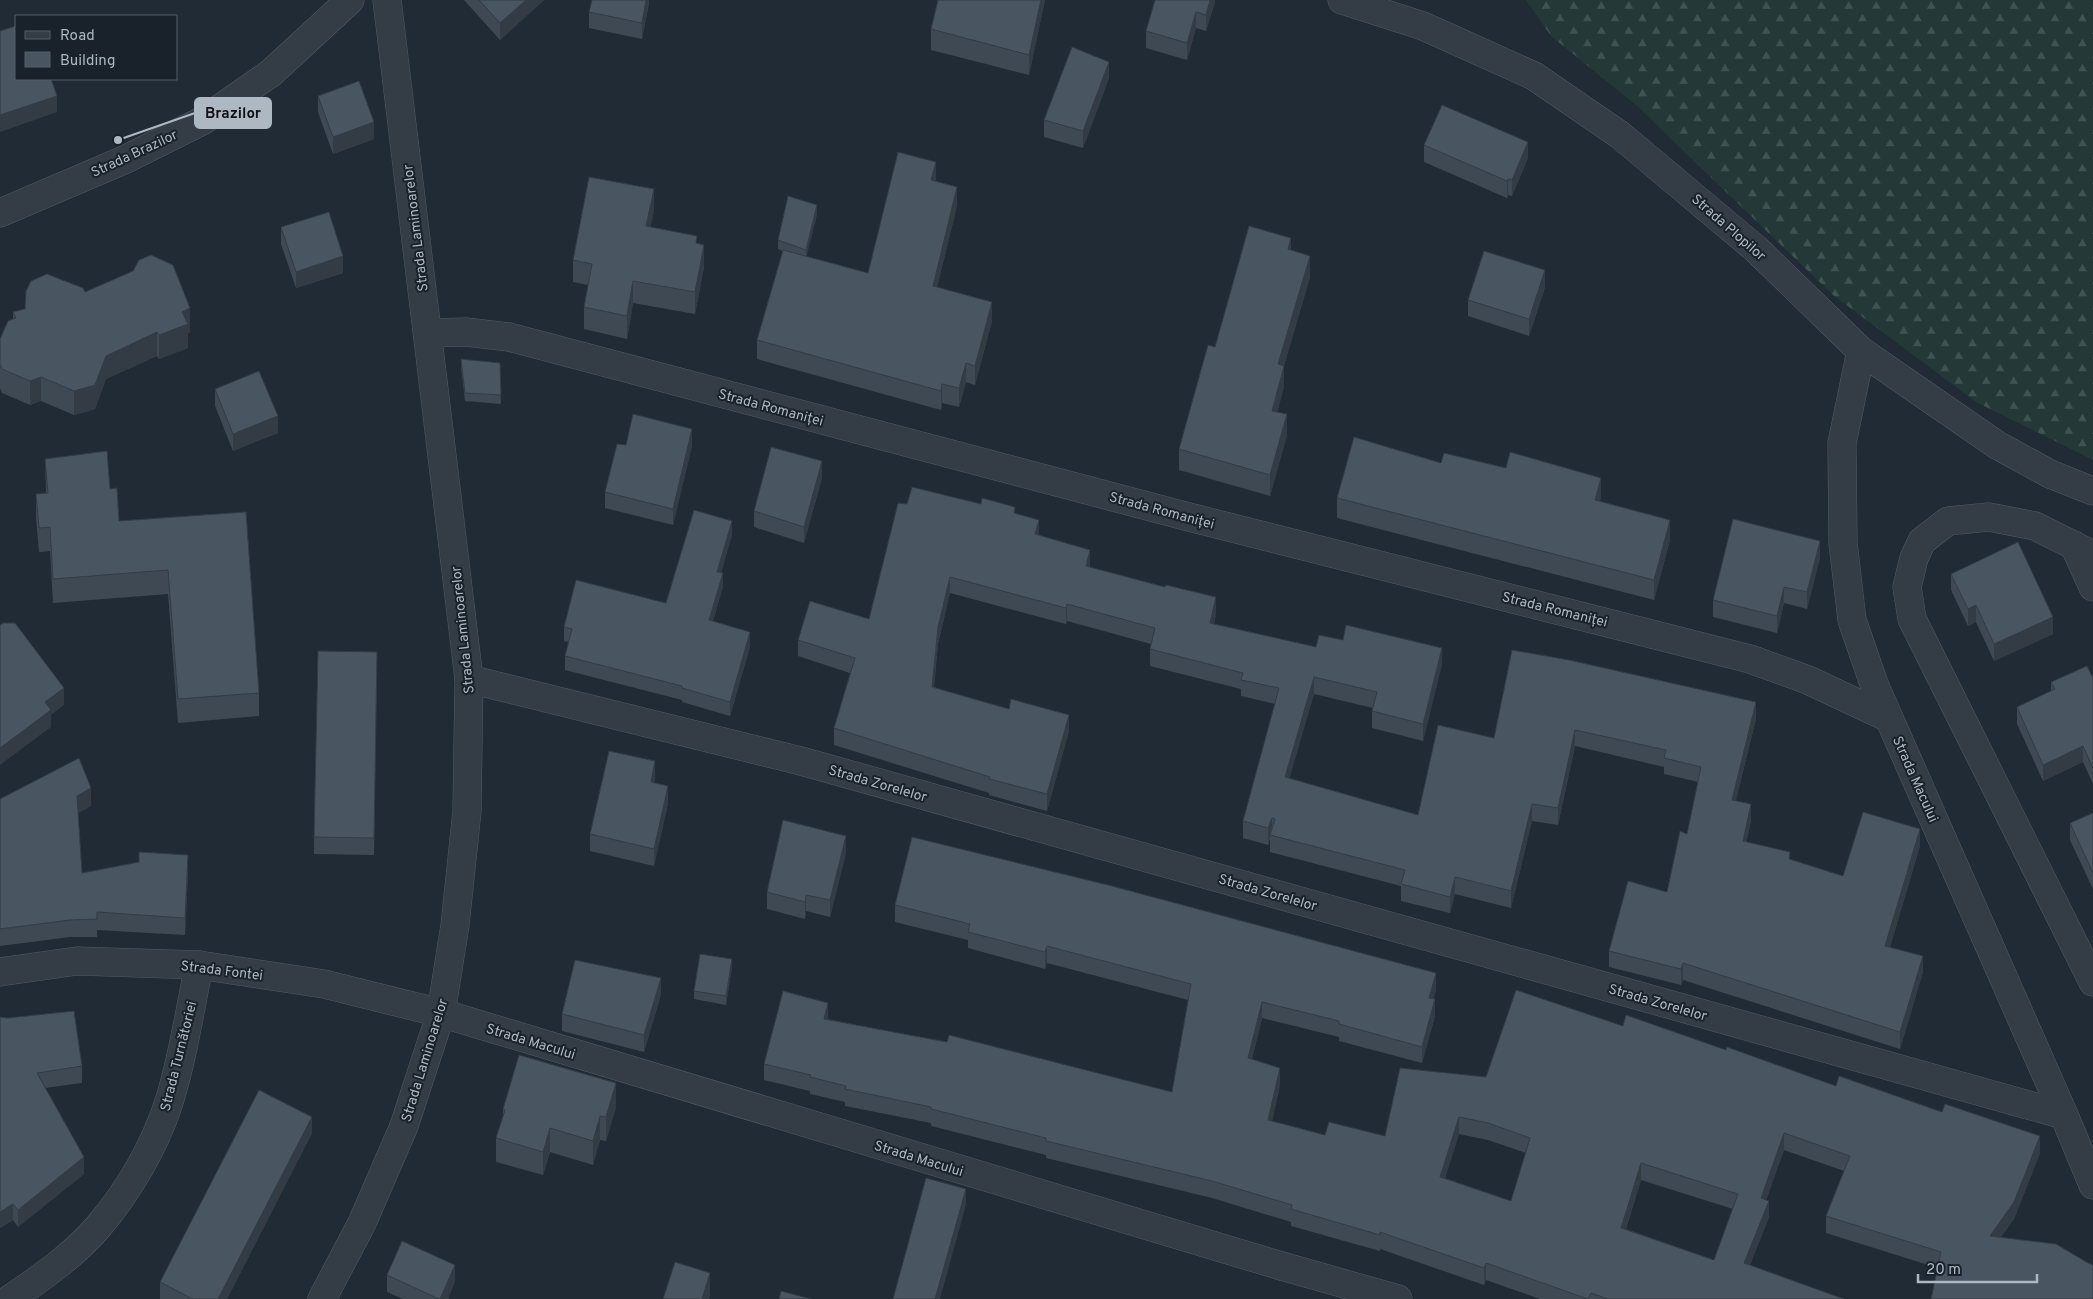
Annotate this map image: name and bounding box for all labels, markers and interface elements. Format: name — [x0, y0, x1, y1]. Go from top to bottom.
legend — [15, 15, 178, 80]
text: Road — [60, 27, 95, 46]
text: Building — [60, 52, 115, 71]
callout: Brazilor — [195, 98, 271, 128]
text: Brazilor — [205, 105, 262, 124]
street label: Strada Brazilor — [89, 127, 181, 182]
street label: Strada Laminoarelor — [400, 163, 433, 292]
street label: Strada Plopilor — [1687, 191, 1769, 265]
street label: Strada Romaniței — [716, 386, 825, 431]
street label: Strada Romaniței — [1107, 489, 1216, 534]
street label: Strada Laminoarelor — [448, 565, 479, 694]
street label: Strada Romaniței — [1500, 589, 1609, 632]
street label: Strada Macului — [1888, 734, 1941, 825]
street label: Strada Zorelelor — [826, 762, 929, 807]
street label: Strada Zorelelor — [1216, 871, 1319, 916]
street label: Strada Fontei — [180, 958, 264, 985]
street label: Strada Zorelelor — [1606, 981, 1709, 1026]
street label: Strada Laminoarelor — [399, 996, 452, 1124]
street label: Strada Turnătoriei — [158, 1000, 201, 1113]
street label: Strada Macului — [484, 1021, 577, 1064]
street label: Strada Macului — [872, 1138, 965, 1181]
scale bar — [1918, 1252, 2037, 1284]
text: 20 m — [1926, 1261, 1961, 1280]

